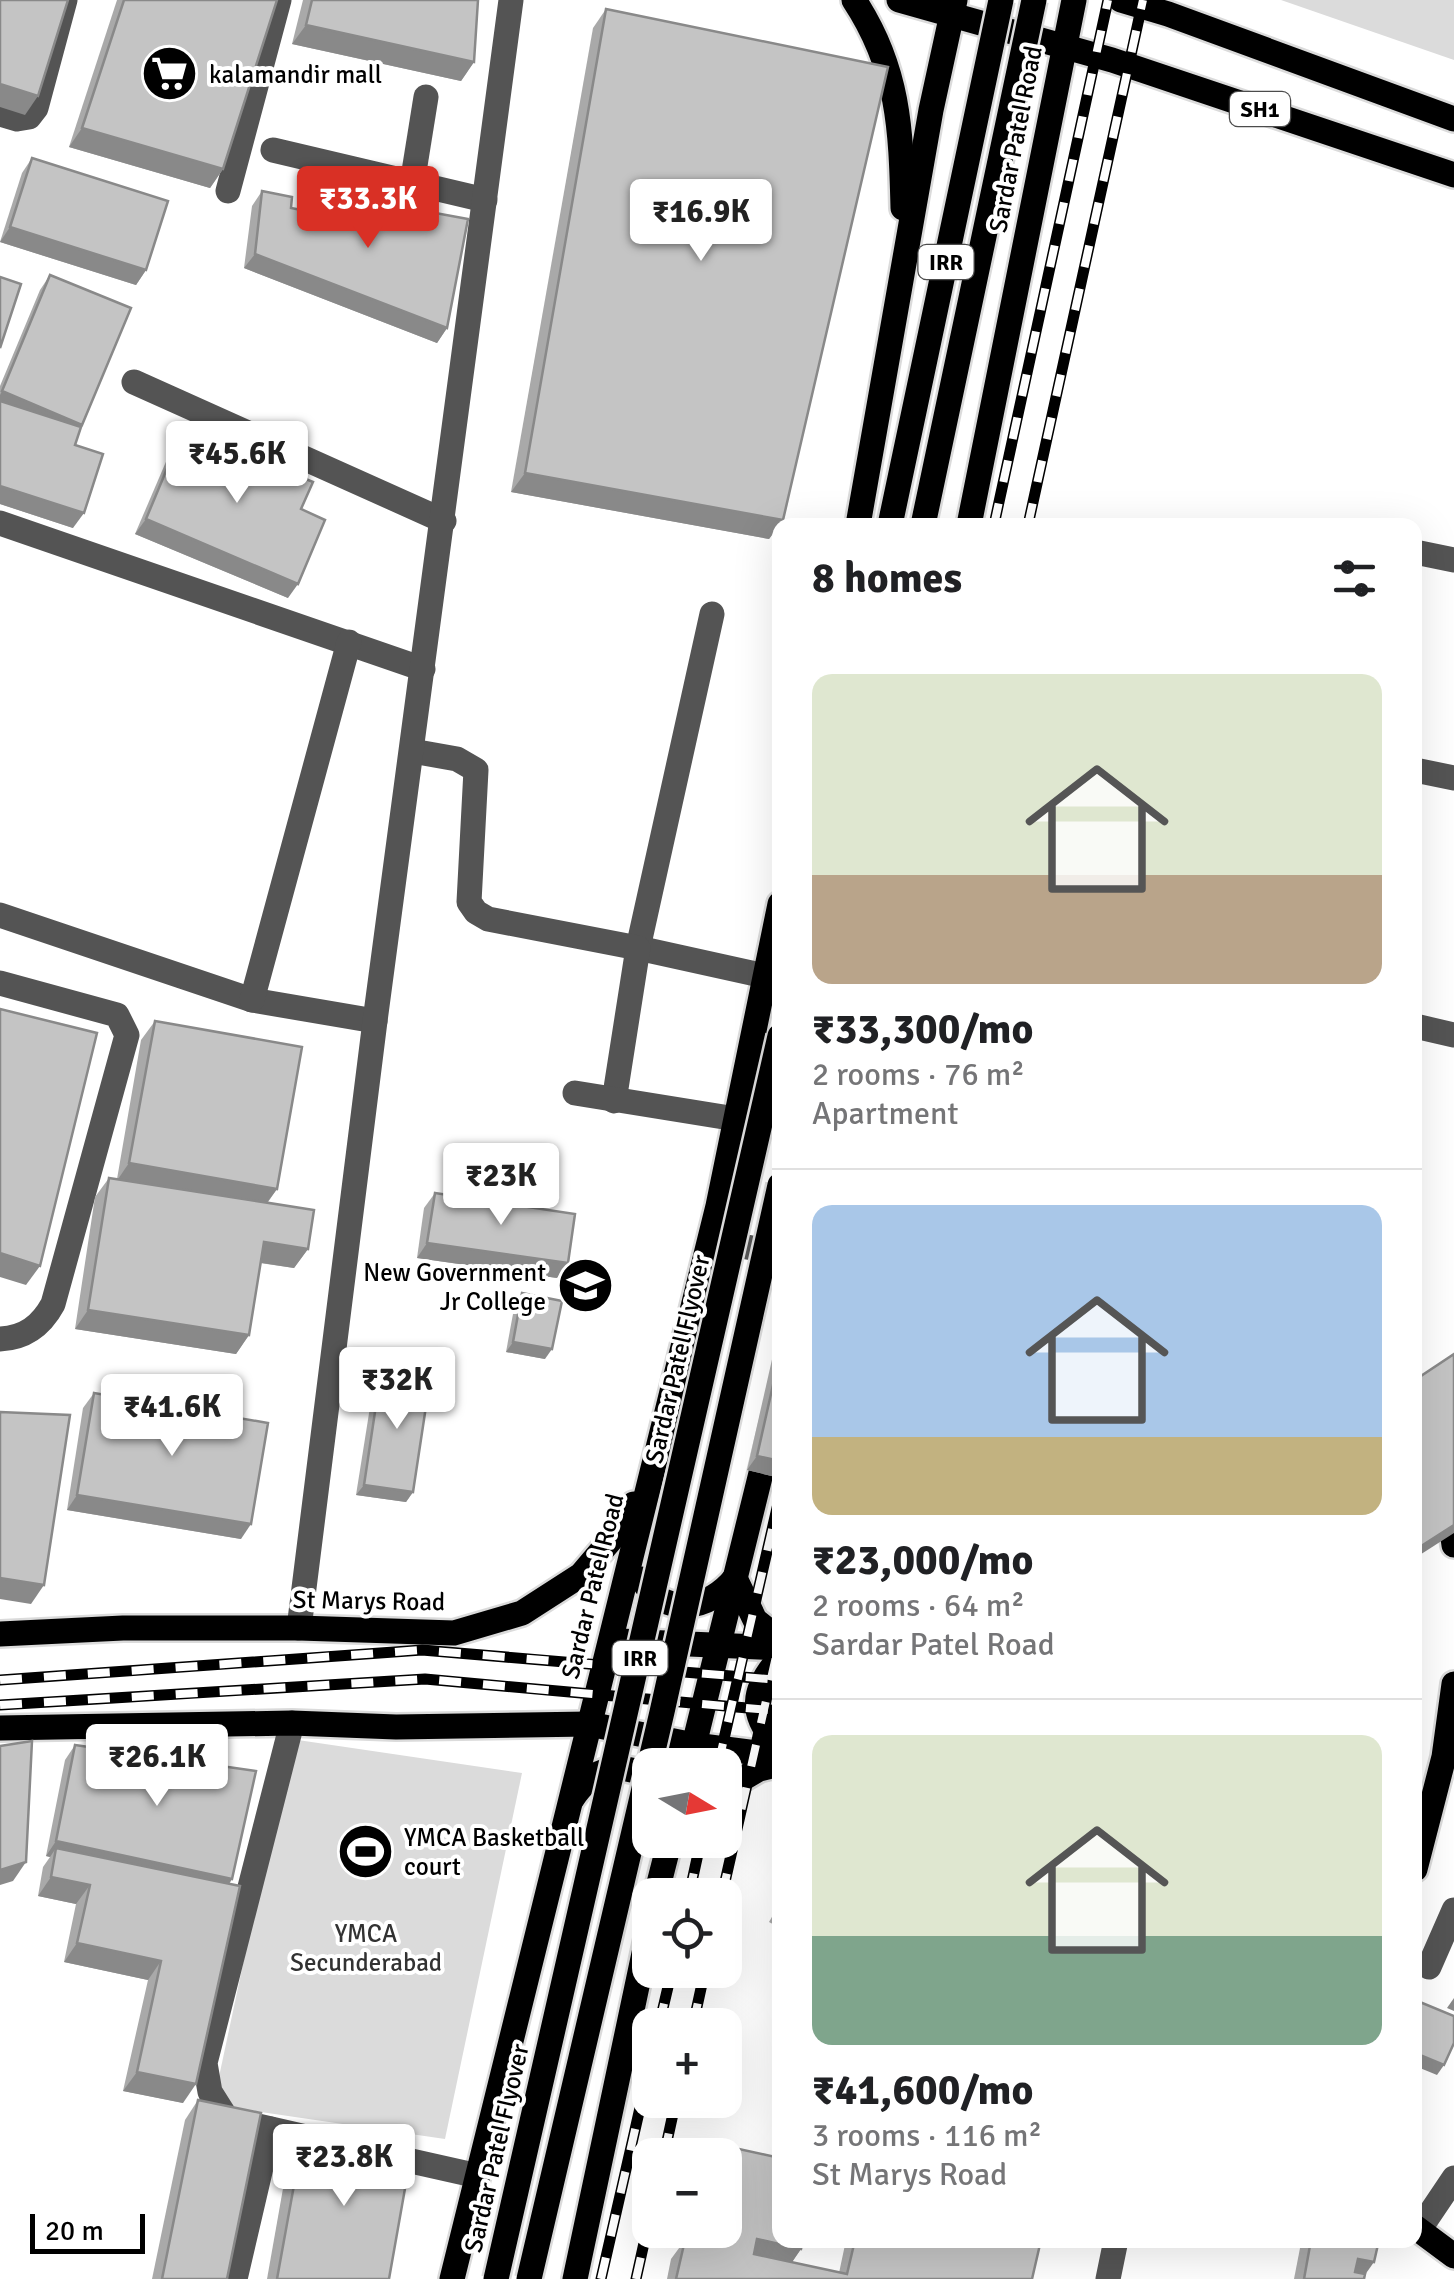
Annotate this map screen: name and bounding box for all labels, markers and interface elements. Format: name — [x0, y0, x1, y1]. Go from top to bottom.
street label: Sardar Patel Road — [982, 43, 1049, 235]
supermarket icon: kalamandir mall — [140, 44, 200, 104]
place label: kalamandir mall — [209, 59, 382, 90]
road number: SH1 — [1230, 92, 1290, 126]
pin: ₹33.3K — [287, 166, 449, 251]
text: ₹33.3K — [319, 179, 417, 218]
pin: ₹16.9K — [620, 179, 782, 264]
text: ₹16.9K — [652, 192, 750, 231]
road number: IRR — [918, 245, 974, 279]
pin: ₹45.6K — [156, 421, 318, 506]
text: ₹45.6K — [188, 434, 286, 473]
icon: filters — [1327, 551, 1382, 606]
text: 8 homes — [812, 553, 962, 604]
icon: home — [1007, 739, 1187, 919]
text: ₹33,300/mo — [812, 1004, 1033, 1055]
text: 2 rooms · 76 m² — [812, 1055, 1025, 1094]
text: Apartment — [812, 1094, 959, 1133]
pin: ₹23K — [442, 1143, 560, 1228]
text: ₹23K — [465, 1156, 537, 1195]
street label: Sardar Patel Flyover — [638, 1251, 717, 1466]
school or university icon: New Government Jr College — [555, 1256, 615, 1316]
place label: New Government Jr College — [363, 1257, 546, 1317]
icon: home — [1007, 1270, 1187, 1450]
pin: ₹32K — [338, 1347, 456, 1432]
text: ₹32K — [361, 1360, 433, 1399]
pin: ₹41.6K — [91, 1374, 253, 1459]
text: ₹41.6K — [123, 1387, 221, 1426]
street label: Sardar Patel Road — [555, 1490, 630, 1682]
text: ₹23,000/mo — [812, 1535, 1033, 1586]
street label: St Marys Road — [292, 1584, 445, 1617]
text: 2 rooms · 64 m² — [812, 1586, 1025, 1625]
text: Sardar Patel Road — [812, 1625, 1055, 1664]
road number: IRR — [612, 1641, 668, 1675]
pin: ₹26.1K — [76, 1724, 238, 1809]
text: ₹26.1K — [108, 1737, 206, 1776]
north arrow — [632, 1748, 742, 1858]
map controls — [632, 1748, 742, 2248]
icon: home — [1007, 1800, 1187, 1980]
sports icon: YMCA Basketball court — [335, 1821, 395, 1881]
place label: YMCA Basketball court — [404, 1822, 584, 1882]
button: locate — [632, 1878, 742, 1988]
park label: YMCA Secunderabad — [290, 1918, 442, 1978]
button: + — [632, 2008, 742, 2118]
street label: Sardar Patel Flyover — [457, 2040, 536, 2255]
text: ₹41,600/mo — [812, 2065, 1033, 2116]
text: 3 rooms · 116 m² — [812, 2116, 1042, 2155]
pin: ₹23.8K — [263, 2124, 425, 2209]
text: ₹23.8K — [295, 2137, 393, 2176]
button: − — [632, 2138, 742, 2248]
text: St Marys Road — [812, 2155, 1007, 2194]
scale bar — [30, 2209, 145, 2254]
text: 20 m — [45, 2214, 104, 2248]

